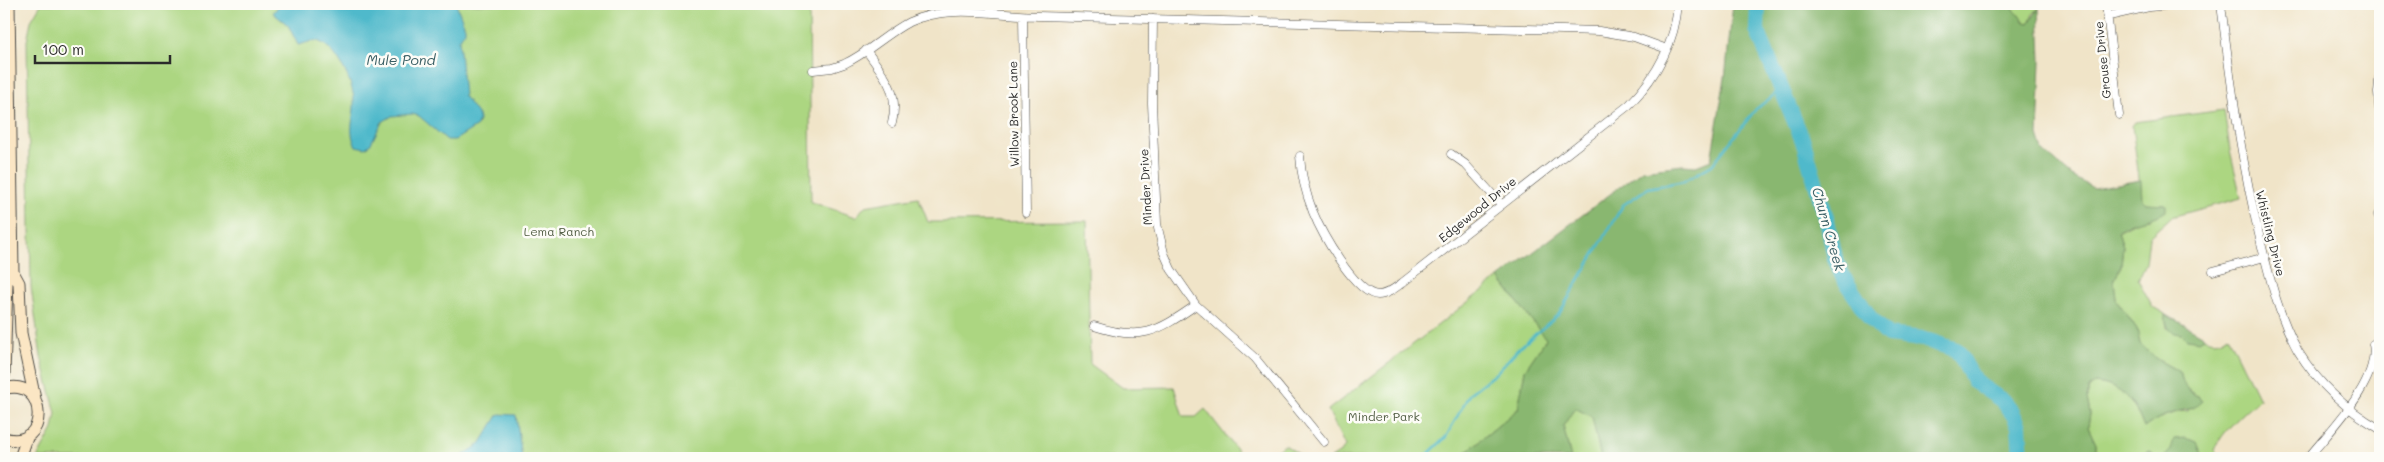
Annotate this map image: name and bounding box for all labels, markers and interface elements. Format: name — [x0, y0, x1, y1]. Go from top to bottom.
street label: Grouse Drive — [2090, 21, 2114, 99]
scale bar — [35, 32, 170, 64]
text: 100 m — [42, 39, 84, 59]
water label: Mule Pond — [367, 50, 437, 69]
street label: Willow Brook Lane — [1004, 61, 1022, 167]
street label: Minder Drive — [1135, 148, 1155, 226]
street label: Edgewood Drive — [1435, 173, 1519, 245]
water label: Churn Creek — [1808, 185, 1850, 274]
street label: Whistling Drive — [2253, 188, 2289, 278]
park label: Lema Ranch — [524, 223, 594, 239]
park label: Minder Park — [1348, 408, 1420, 424]

